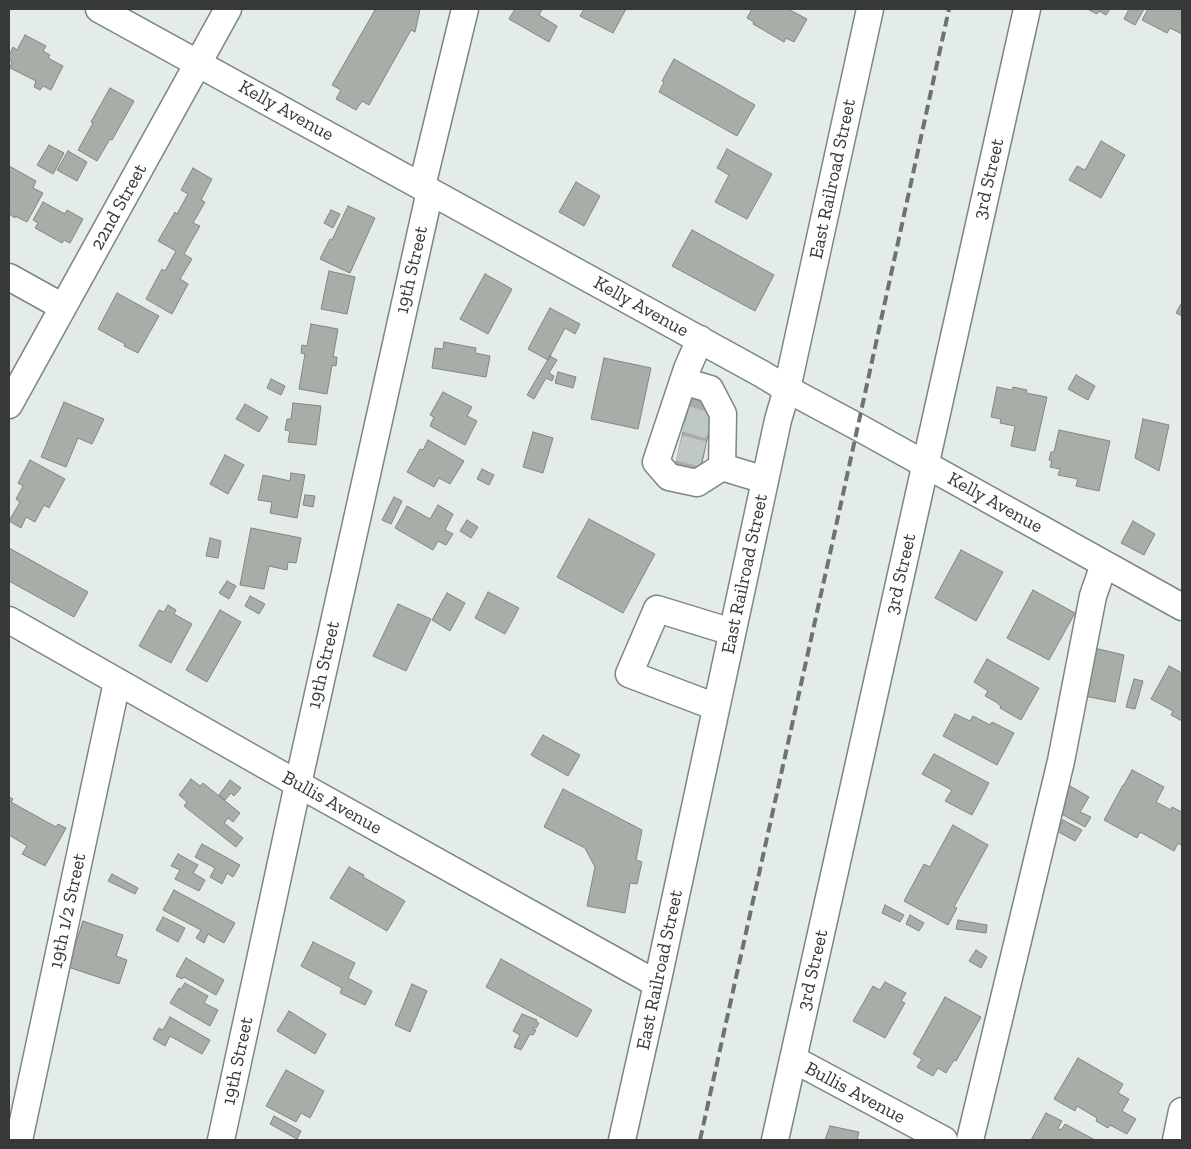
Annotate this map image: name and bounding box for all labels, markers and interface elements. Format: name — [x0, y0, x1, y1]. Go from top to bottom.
street label: Kelly Avenue — [235, 76, 337, 146]
street label: East Railroad Street — [805, 97, 861, 261]
street label: 3rd Street — [969, 136, 1009, 222]
street label: 22nd Street — [86, 160, 152, 254]
street label: 19th Street — [391, 224, 433, 316]
street label: Kelly Avenue — [590, 272, 692, 342]
street label: Kelly Avenue — [944, 468, 1046, 538]
street label: East Railroad Street — [717, 492, 773, 656]
street label: 3rd Street — [881, 531, 921, 617]
street label: 19th Street — [303, 619, 345, 711]
street label: Bullis Avenue — [278, 766, 386, 840]
street label: 19th 1/2 Street — [45, 851, 91, 971]
street label: East Railroad Street — [632, 888, 688, 1052]
street label: 3rd Street — [793, 927, 833, 1013]
street label: 19th Street — [218, 1015, 258, 1107]
street label: Bullis Avenue — [801, 1057, 909, 1129]

